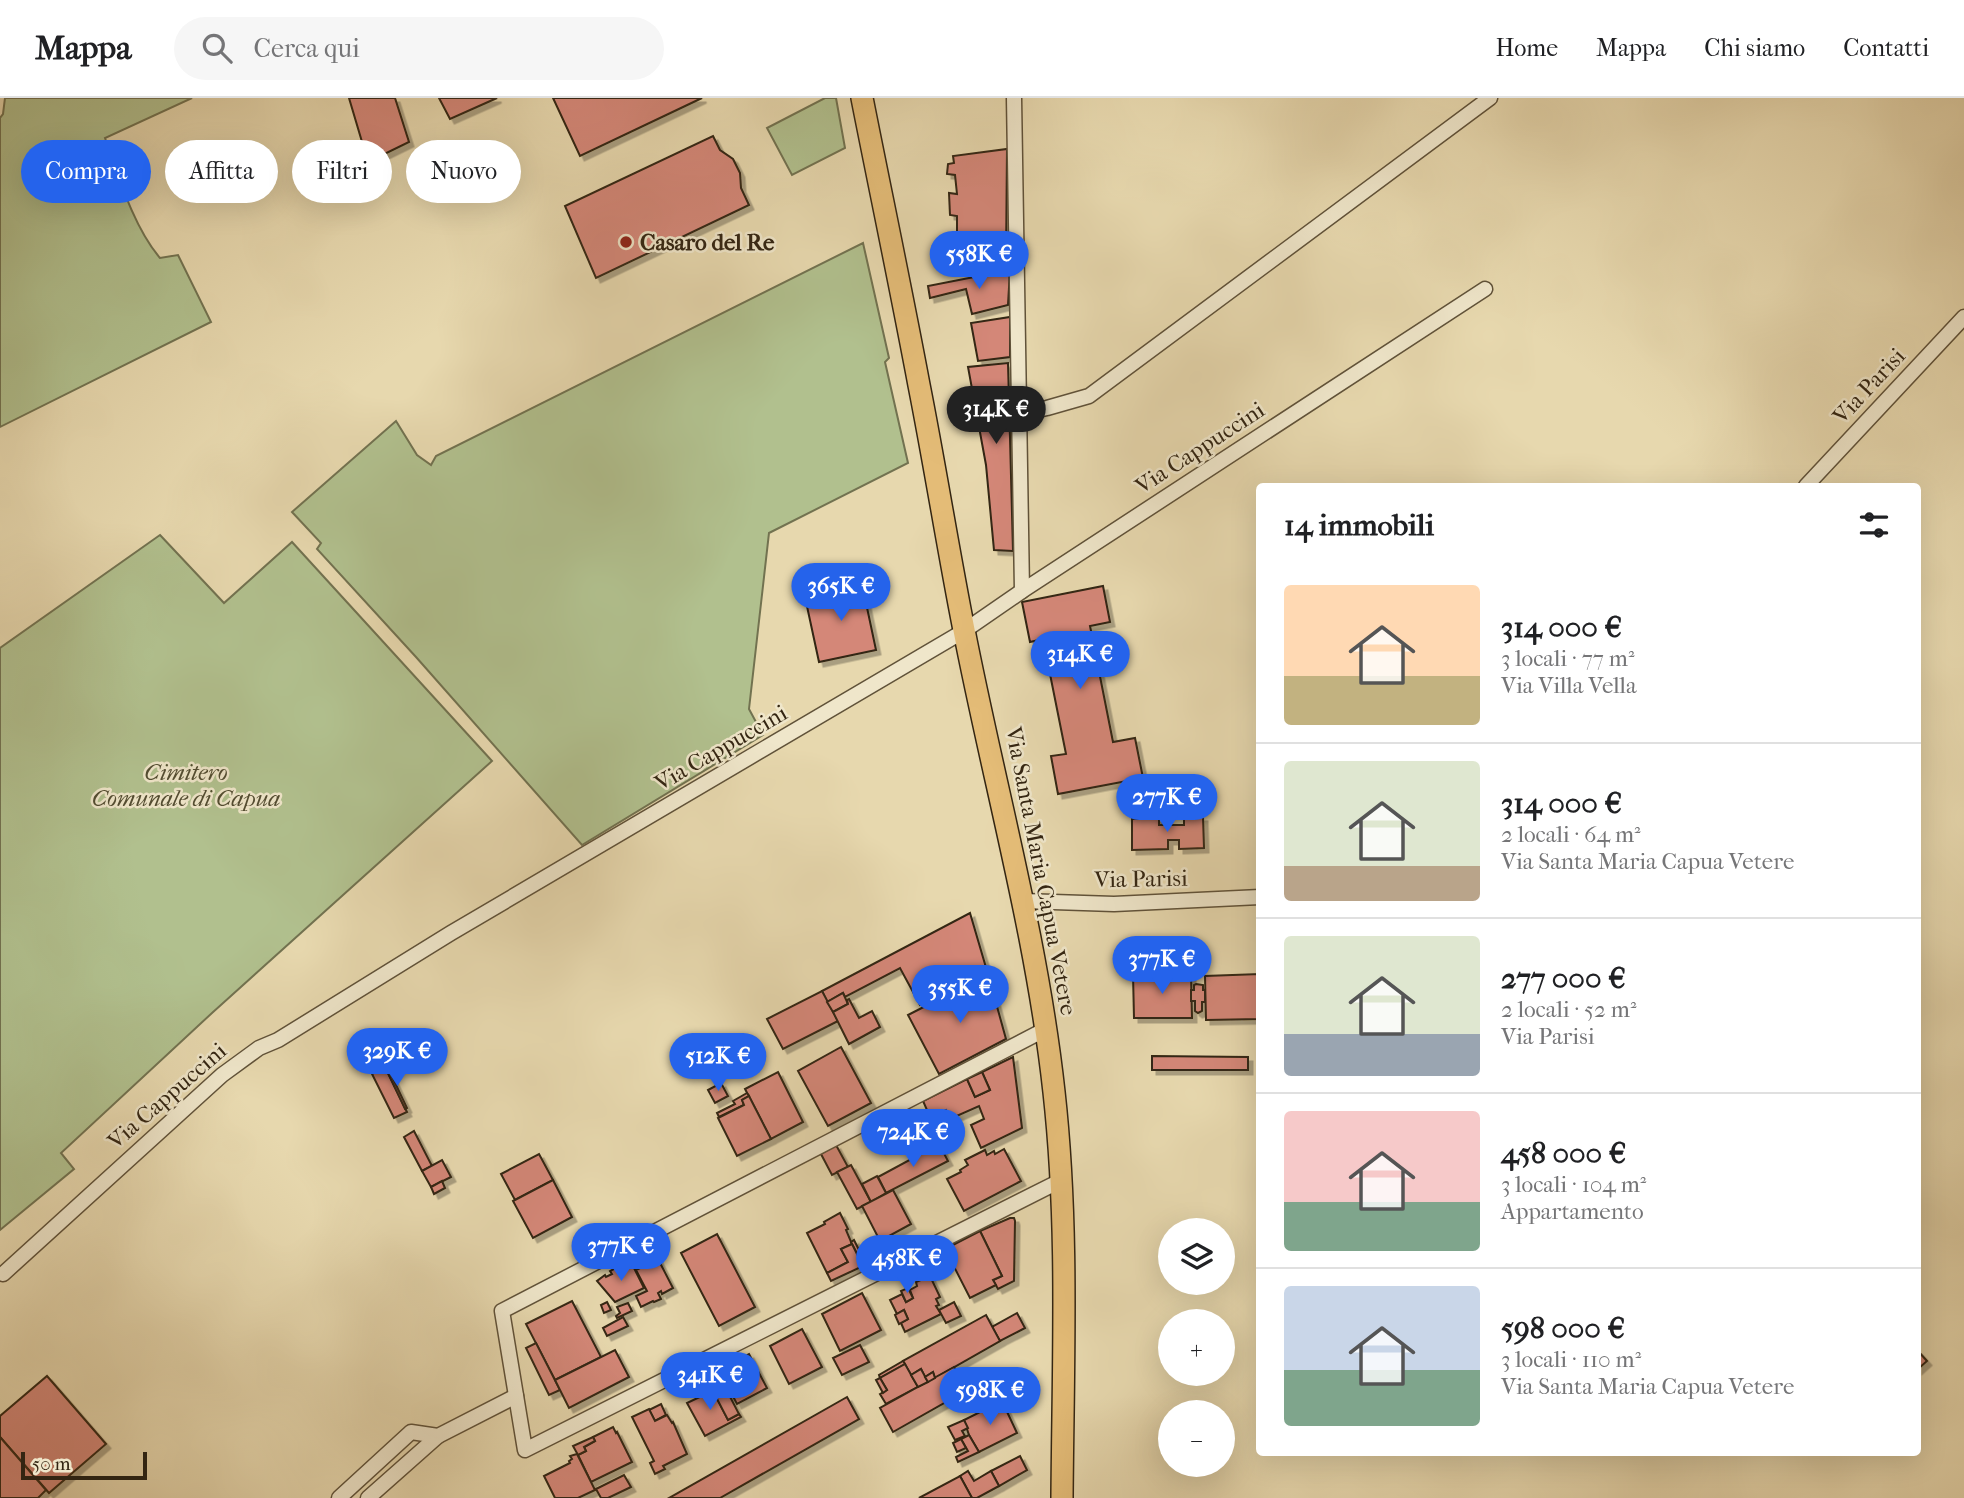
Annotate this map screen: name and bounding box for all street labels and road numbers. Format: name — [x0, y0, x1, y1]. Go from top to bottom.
street label: Via Parisi — [1827, 342, 1911, 430]
street label: Via Cappuccini — [1130, 396, 1270, 500]
street label: Via Cappuccini — [649, 699, 792, 797]
street label: Via Santa Maria Capua Vetere — [1000, 723, 1082, 1018]
street label: Via Parisi — [1093, 865, 1188, 893]
street label: Via Cappuccini — [101, 1037, 232, 1156]

